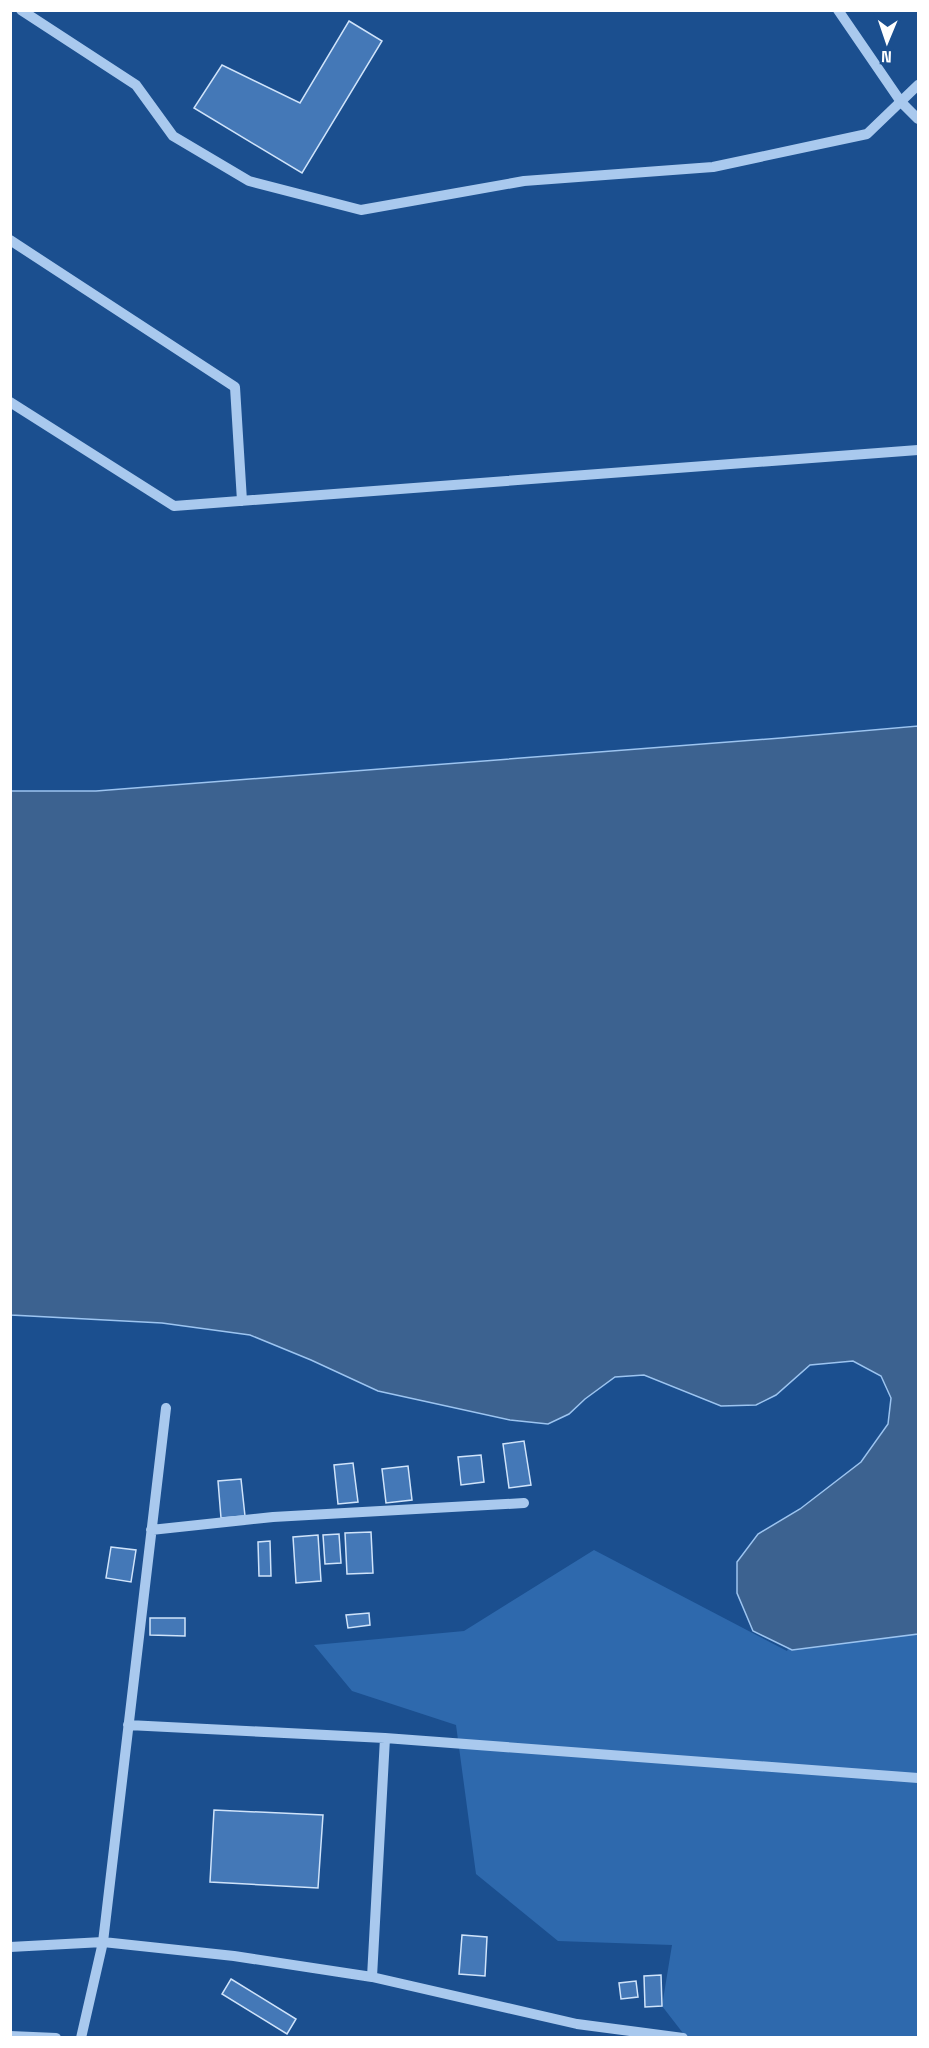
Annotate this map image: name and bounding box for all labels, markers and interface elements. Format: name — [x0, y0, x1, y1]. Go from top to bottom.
north arrow — [857, 12, 917, 72]
text: N — [881, 46, 892, 67]

